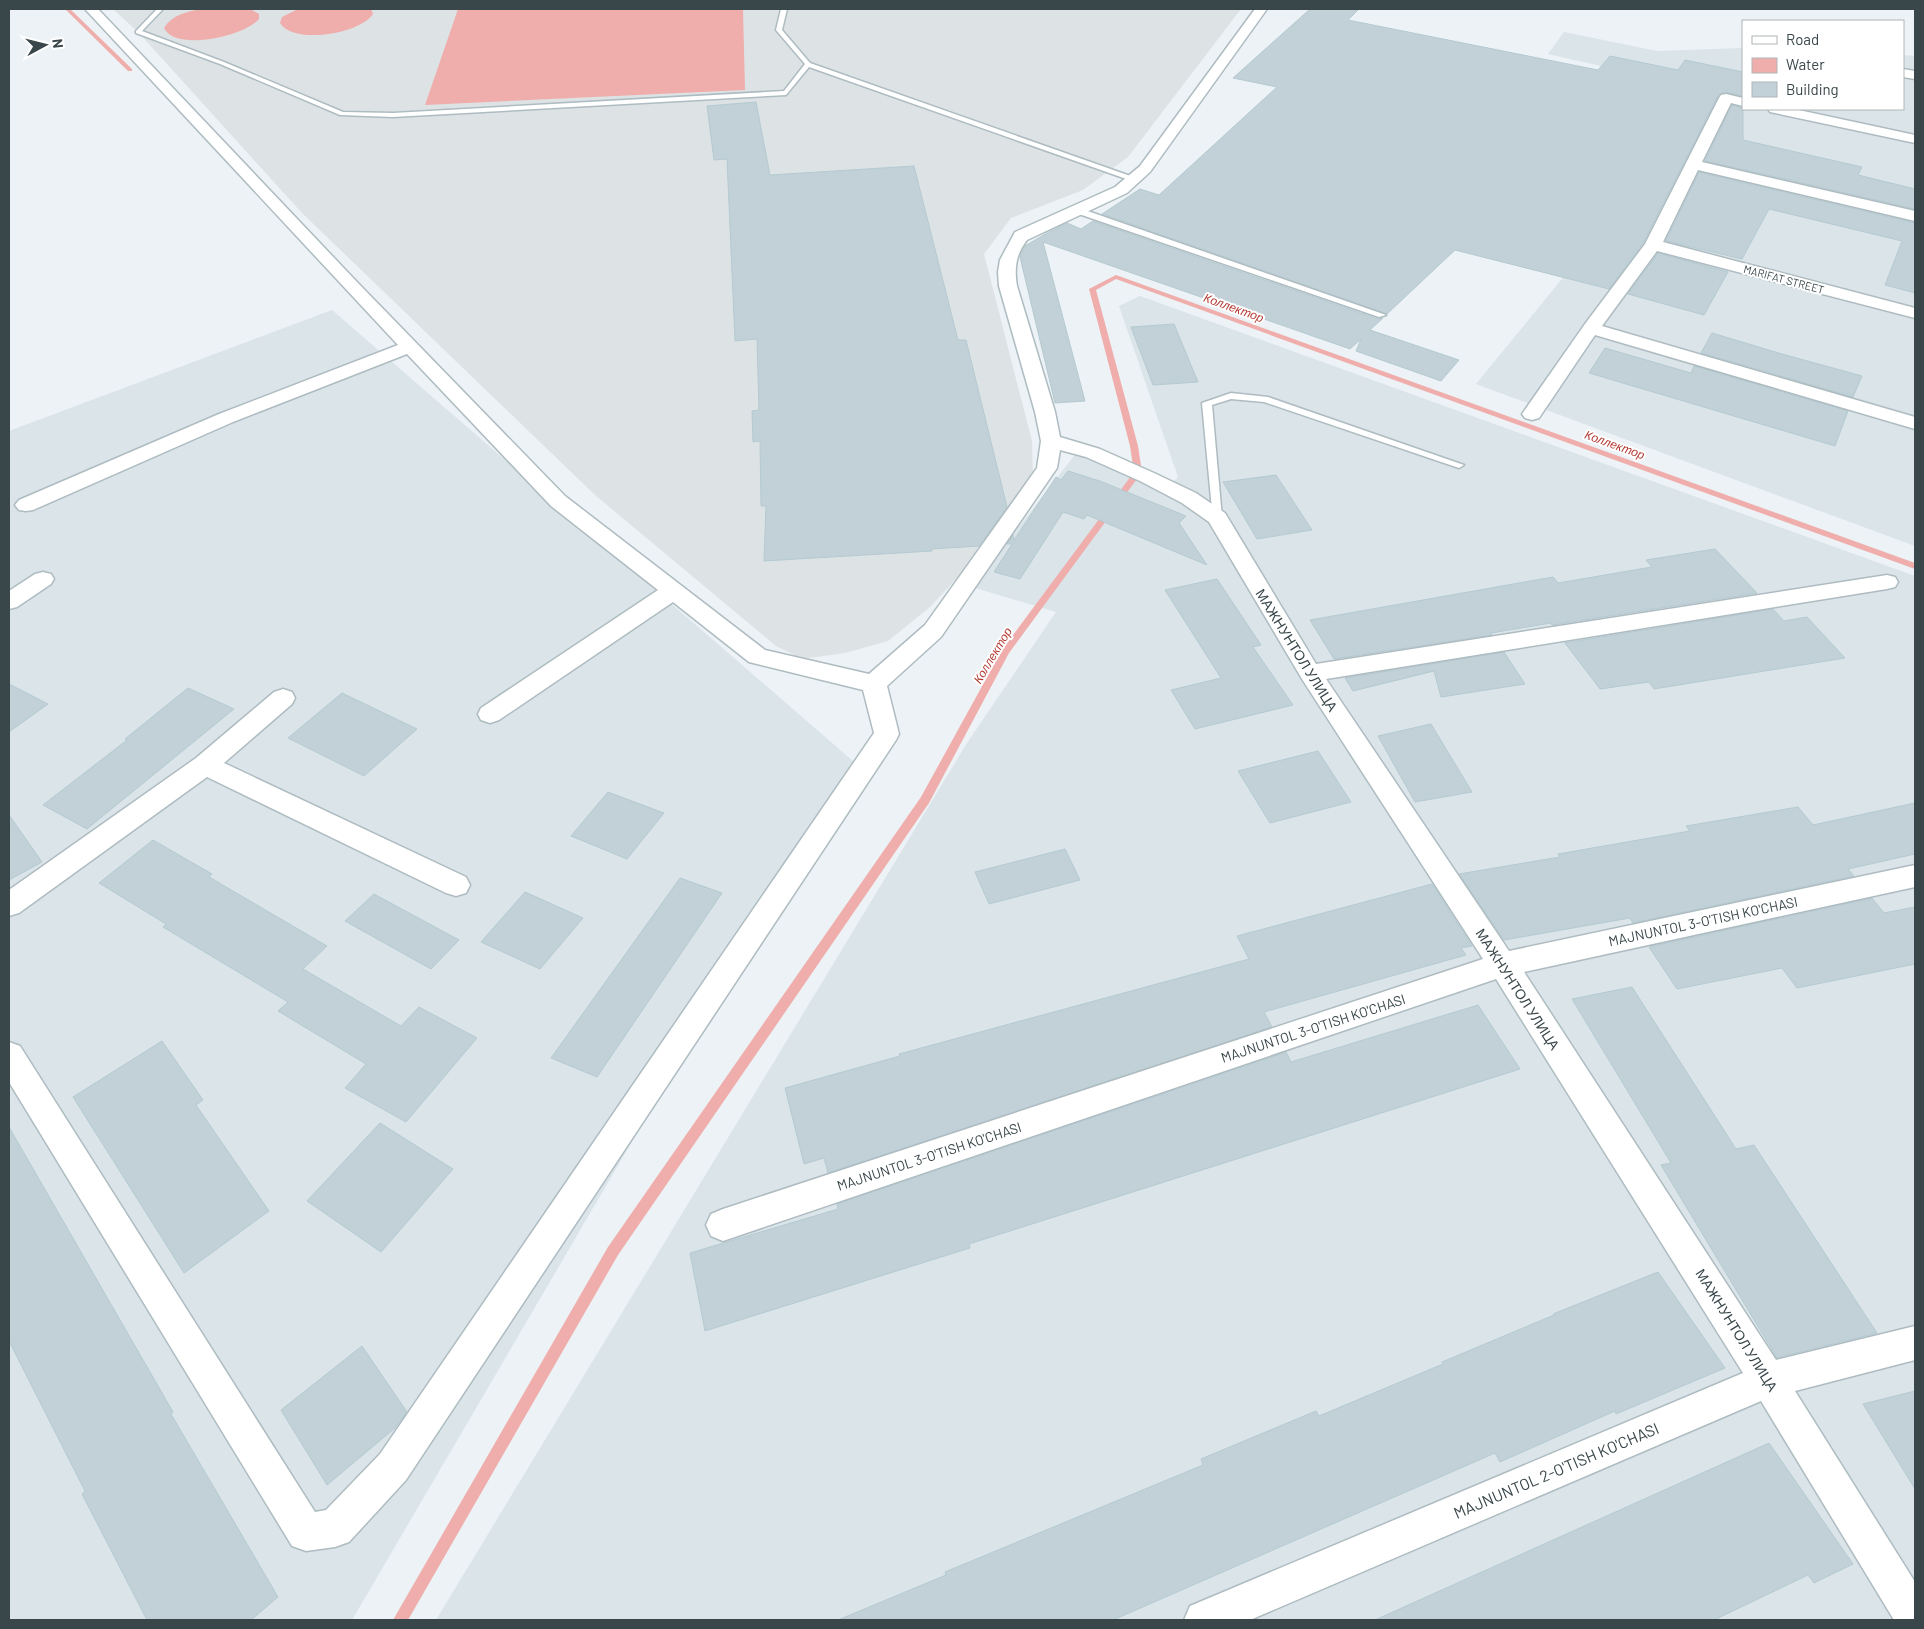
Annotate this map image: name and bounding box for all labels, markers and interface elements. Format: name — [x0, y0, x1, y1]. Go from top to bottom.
north arrow — [20, 20, 70, 70]
legend — [1742, 20, 1904, 110]
text: Road — [1786, 30, 1819, 48]
text: N — [49, 38, 67, 49]
text: Water — [1786, 55, 1825, 73]
text: Building — [1786, 80, 1839, 98]
street label: MARIFAT STREET — [1742, 262, 1826, 296]
water label: Коллектор — [1202, 290, 1266, 325]
water label: Коллектор — [1583, 427, 1647, 462]
street label: МАЖНУНТОЛ УЛИЦА — [1252, 586, 1342, 715]
water label: Коллектор — [970, 624, 1015, 686]
street label: MAJNUNTOL 3-O'TISH KO'CHASI — [1607, 893, 1799, 949]
street label: МАЖНУНТОЛ УЛИЦА — [1472, 925, 1564, 1053]
street label: MAJNUNTOL 3-O'TISH KO'CHASI — [1219, 990, 1407, 1066]
street label: MAJNUNTOL 3-O'TISH KO'CHASI — [835, 1118, 1023, 1194]
street label: МАЖНУНТОЛ УЛИЦА — [1692, 1266, 1782, 1395]
street label: MAJNUNTOL 2-O'TISH KO'CHASI — [1451, 1418, 1661, 1522]

